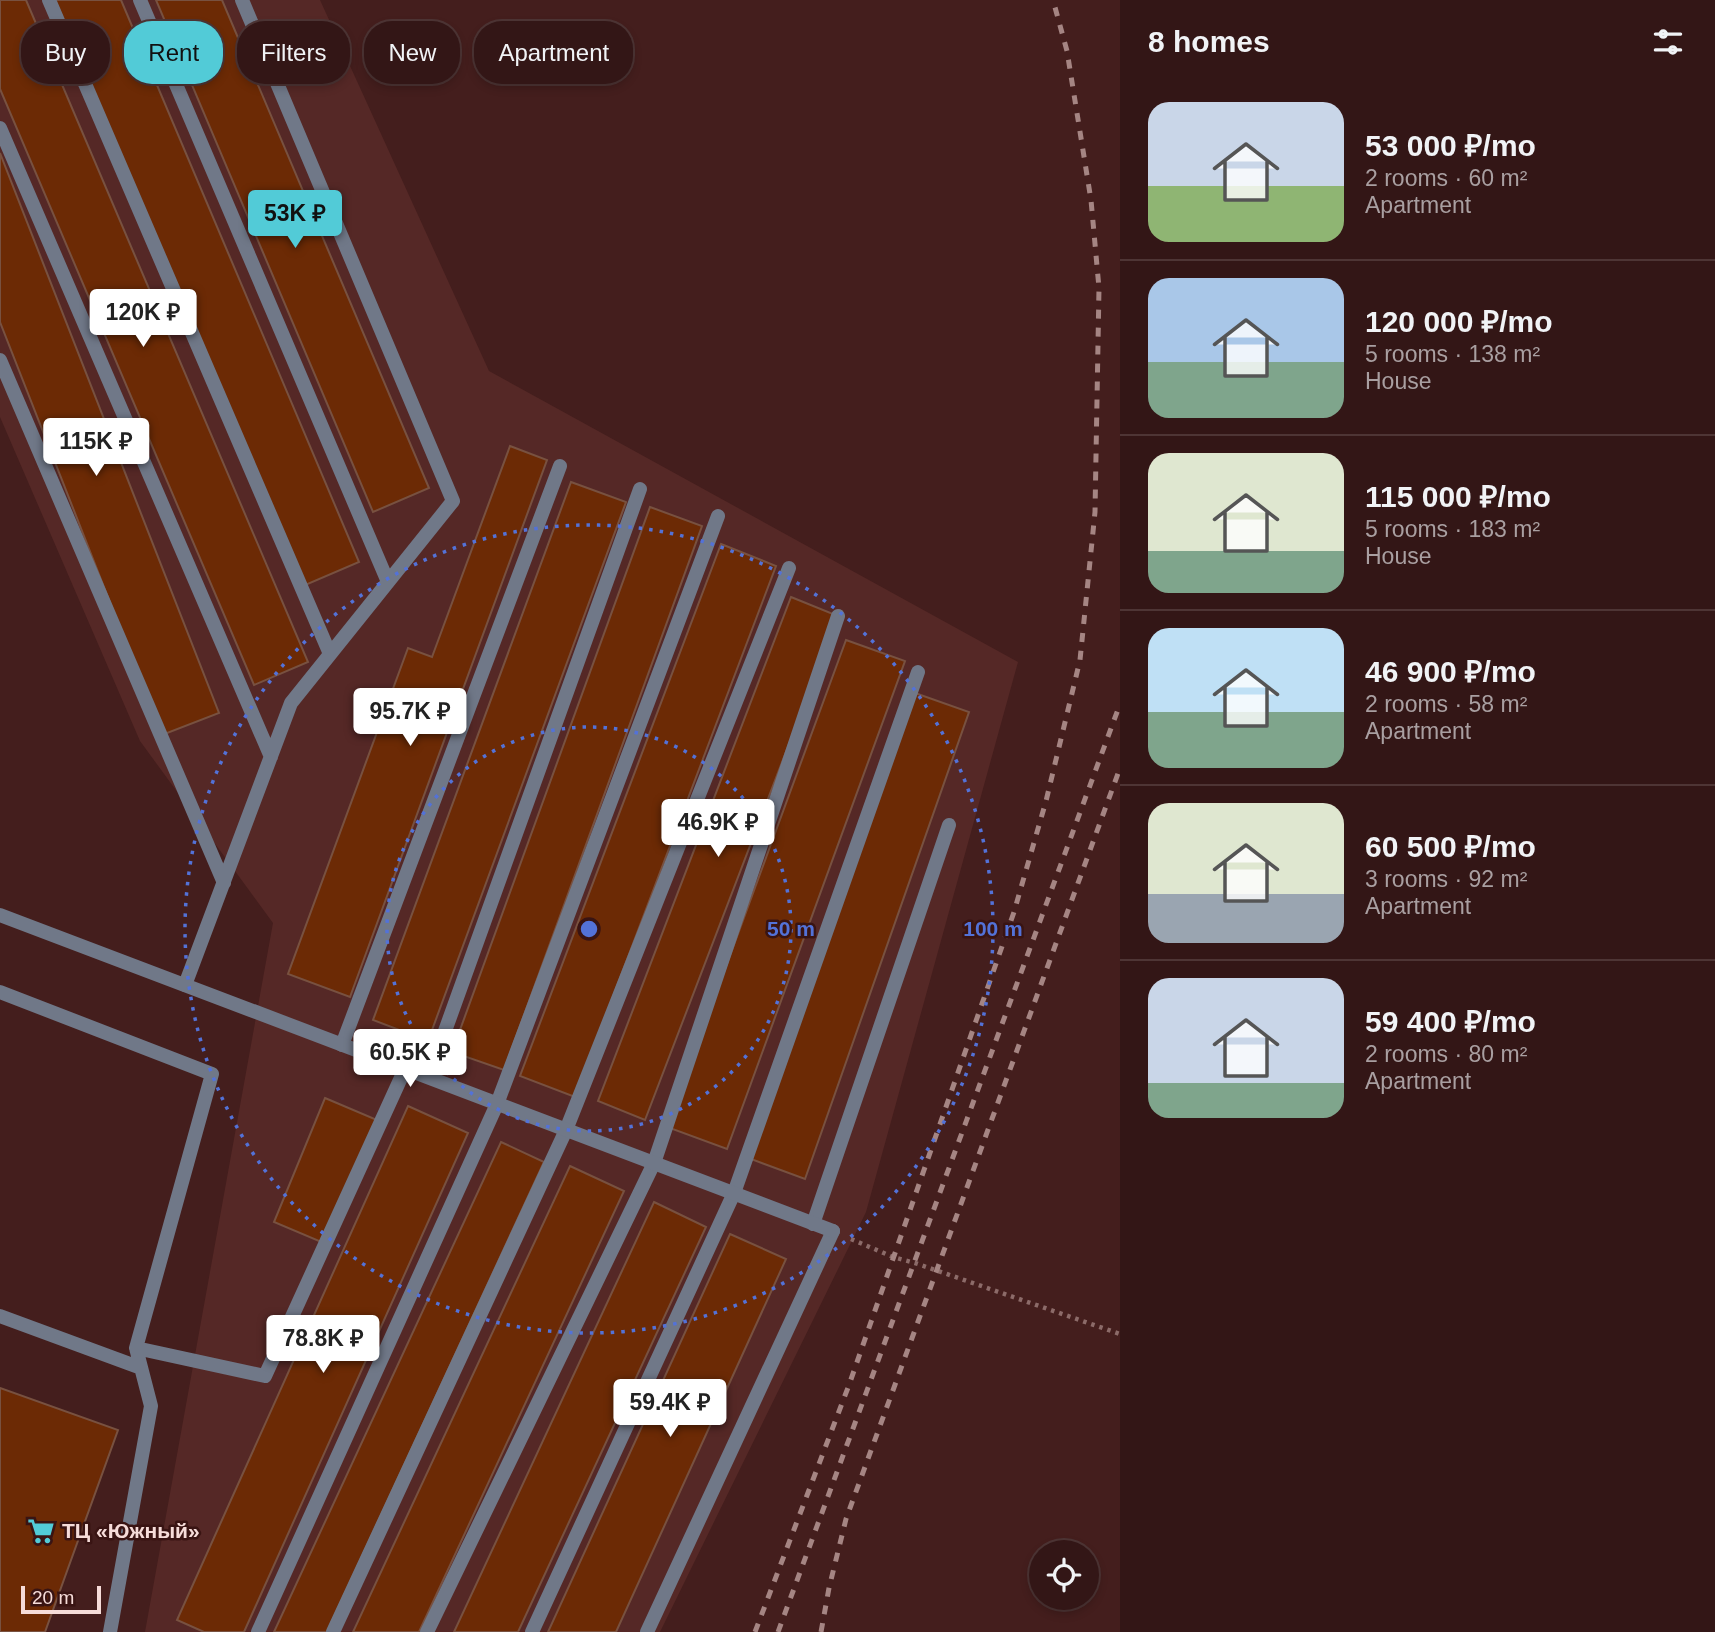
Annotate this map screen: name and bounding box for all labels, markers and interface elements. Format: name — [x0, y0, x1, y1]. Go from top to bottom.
chip: Buy — [21, 21, 110, 84]
chip: Rent — [124, 21, 223, 84]
chip: Filters — [237, 21, 350, 84]
chip: New — [364, 21, 460, 84]
chip: Apartment — [474, 21, 633, 84]
icon: filters — [1649, 23, 1687, 61]
text: 8 homes — [1148, 25, 1270, 58]
text: 53 000 ₽/mo — [1365, 129, 1536, 162]
icon: home — [1204, 130, 1288, 214]
text: 2 rooms · 60 m² — [1365, 165, 1527, 191]
pin: 53K ₽ — [246, 190, 344, 250]
text: Apartment — [1365, 192, 1471, 218]
text: 53K ₽ — [264, 200, 326, 226]
pin: 120K ₽ — [86, 290, 200, 349]
text: 120K ₽ — [106, 299, 180, 325]
text: 120 000 ₽/mo — [1365, 305, 1553, 338]
icon: home — [1204, 306, 1288, 390]
text: 5 rooms · 138 m² — [1365, 341, 1540, 367]
text: House — [1365, 368, 1431, 394]
pin: 115K ₽ — [39, 419, 153, 478]
text: 115K ₽ — [59, 428, 133, 454]
text: 115 000 ₽/mo — [1365, 480, 1551, 513]
icon: home — [1204, 481, 1288, 565]
text: 5 rooms · 183 m² — [1365, 516, 1540, 542]
text: House — [1365, 543, 1431, 569]
text: 46 900 ₽/mo — [1365, 655, 1536, 688]
icon: home — [1204, 656, 1288, 740]
pin: 95.7K ₽ — [345, 688, 475, 748]
text: 2 rooms · 58 m² — [1365, 691, 1527, 717]
text: 95.7K ₽ — [369, 698, 451, 724]
text: Apartment — [1365, 718, 1471, 744]
pin: 46.9K ₽ — [653, 800, 783, 859]
text: 46.9K ₽ — [677, 809, 759, 835]
text: 60 500 ₽/mo — [1365, 830, 1536, 863]
icon: home — [1204, 831, 1288, 915]
text: 3 rooms · 92 m² — [1365, 866, 1527, 892]
text: Apartment — [1365, 893, 1471, 919]
centre of rings — [577, 917, 601, 941]
text: 50 m — [767, 917, 815, 940]
text: 100 m — [963, 917, 1023, 940]
text: 59 400 ₽/mo — [1365, 1005, 1536, 1038]
icon: home — [1204, 1006, 1288, 1090]
pin: 60.5K ₽ — [345, 1030, 475, 1089]
text: 60.5K ₽ — [369, 1039, 451, 1065]
text: 2 rooms · 80 m² — [1365, 1041, 1527, 1067]
text: Apartment — [1365, 1068, 1471, 1094]
pin: 78.8K ₽ — [258, 1316, 388, 1375]
text: 78.8K ₽ — [282, 1325, 364, 1351]
pin: 59.4K ₽ — [605, 1380, 735, 1439]
text: 59.4K ₽ — [629, 1389, 711, 1415]
supermarket icon: ТЦ «Южный» — [26, 1516, 56, 1546]
place label: ТЦ «Южный» — [62, 1519, 200, 1542]
map controls — [1029, 1540, 1099, 1610]
button: locate — [1029, 1540, 1099, 1610]
scale bar — [21, 1583, 102, 1615]
text: 20 m — [32, 1587, 74, 1608]

